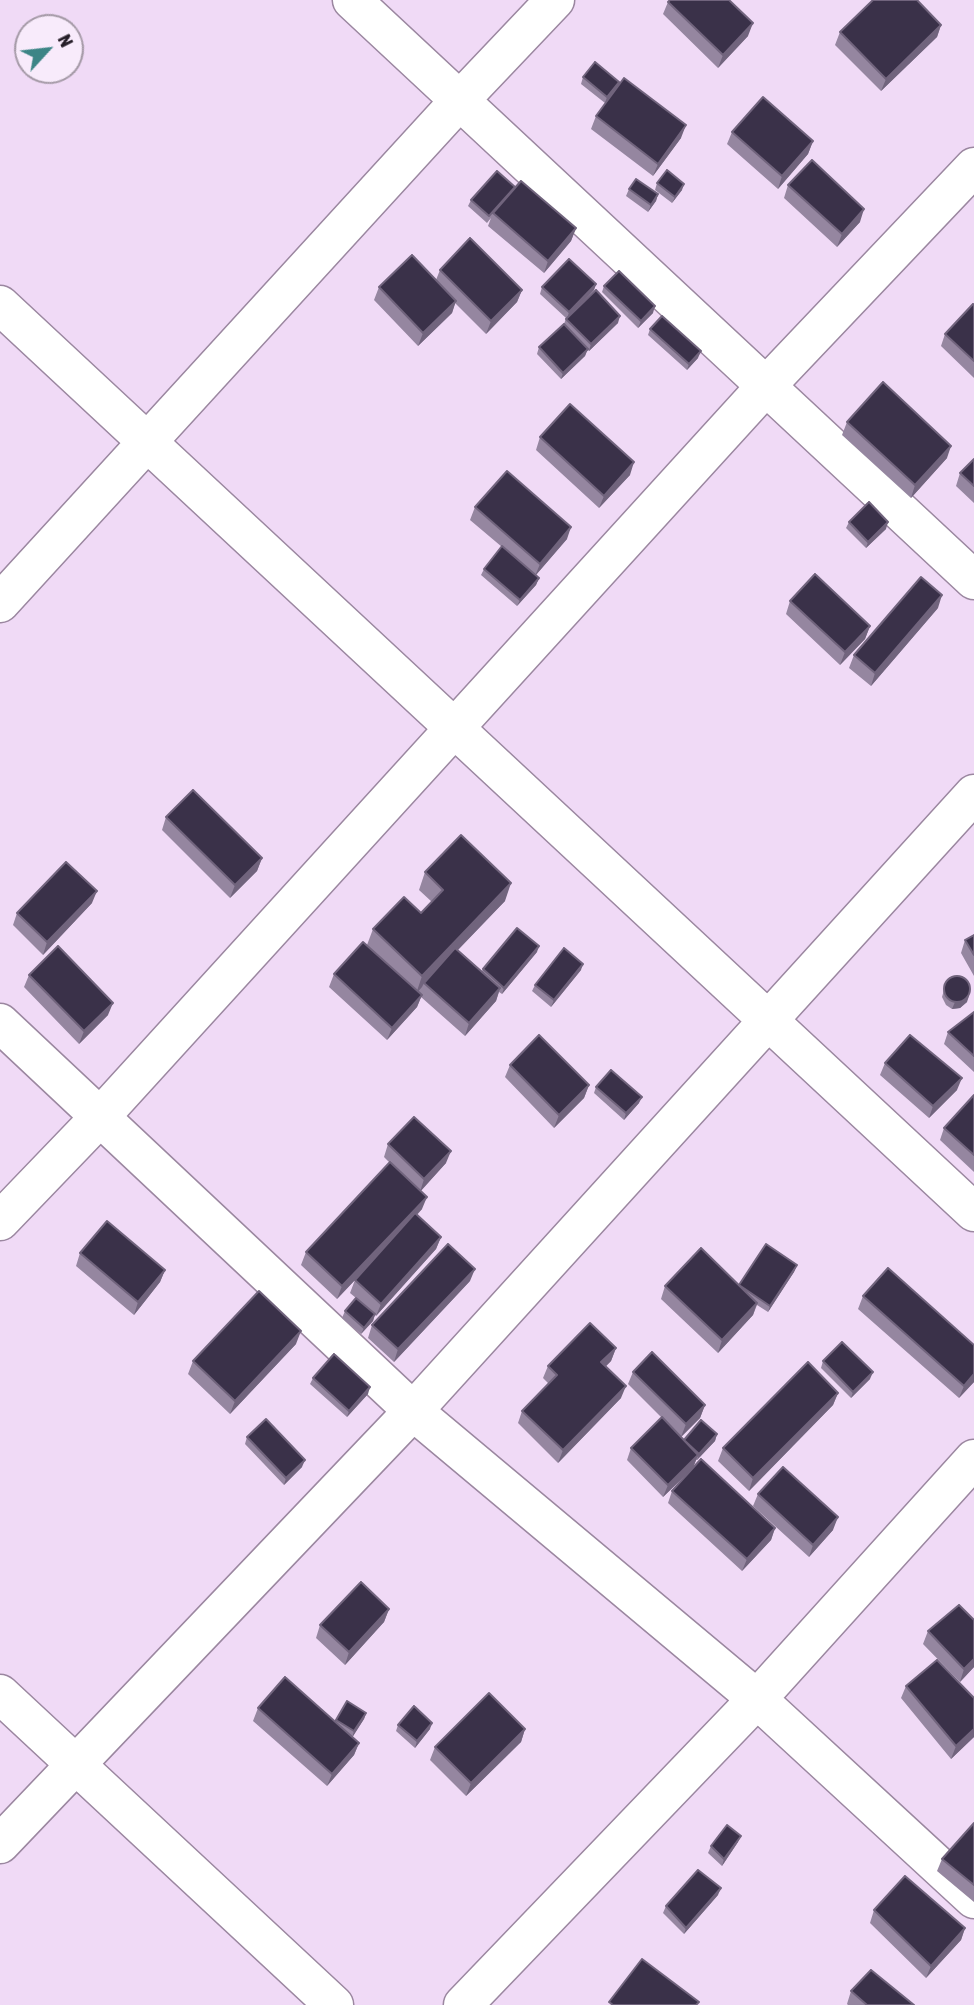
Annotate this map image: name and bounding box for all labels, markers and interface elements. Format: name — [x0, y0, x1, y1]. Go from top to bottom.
north arrow — [14, 14, 84, 84]
text: N — [54, 30, 78, 50]

